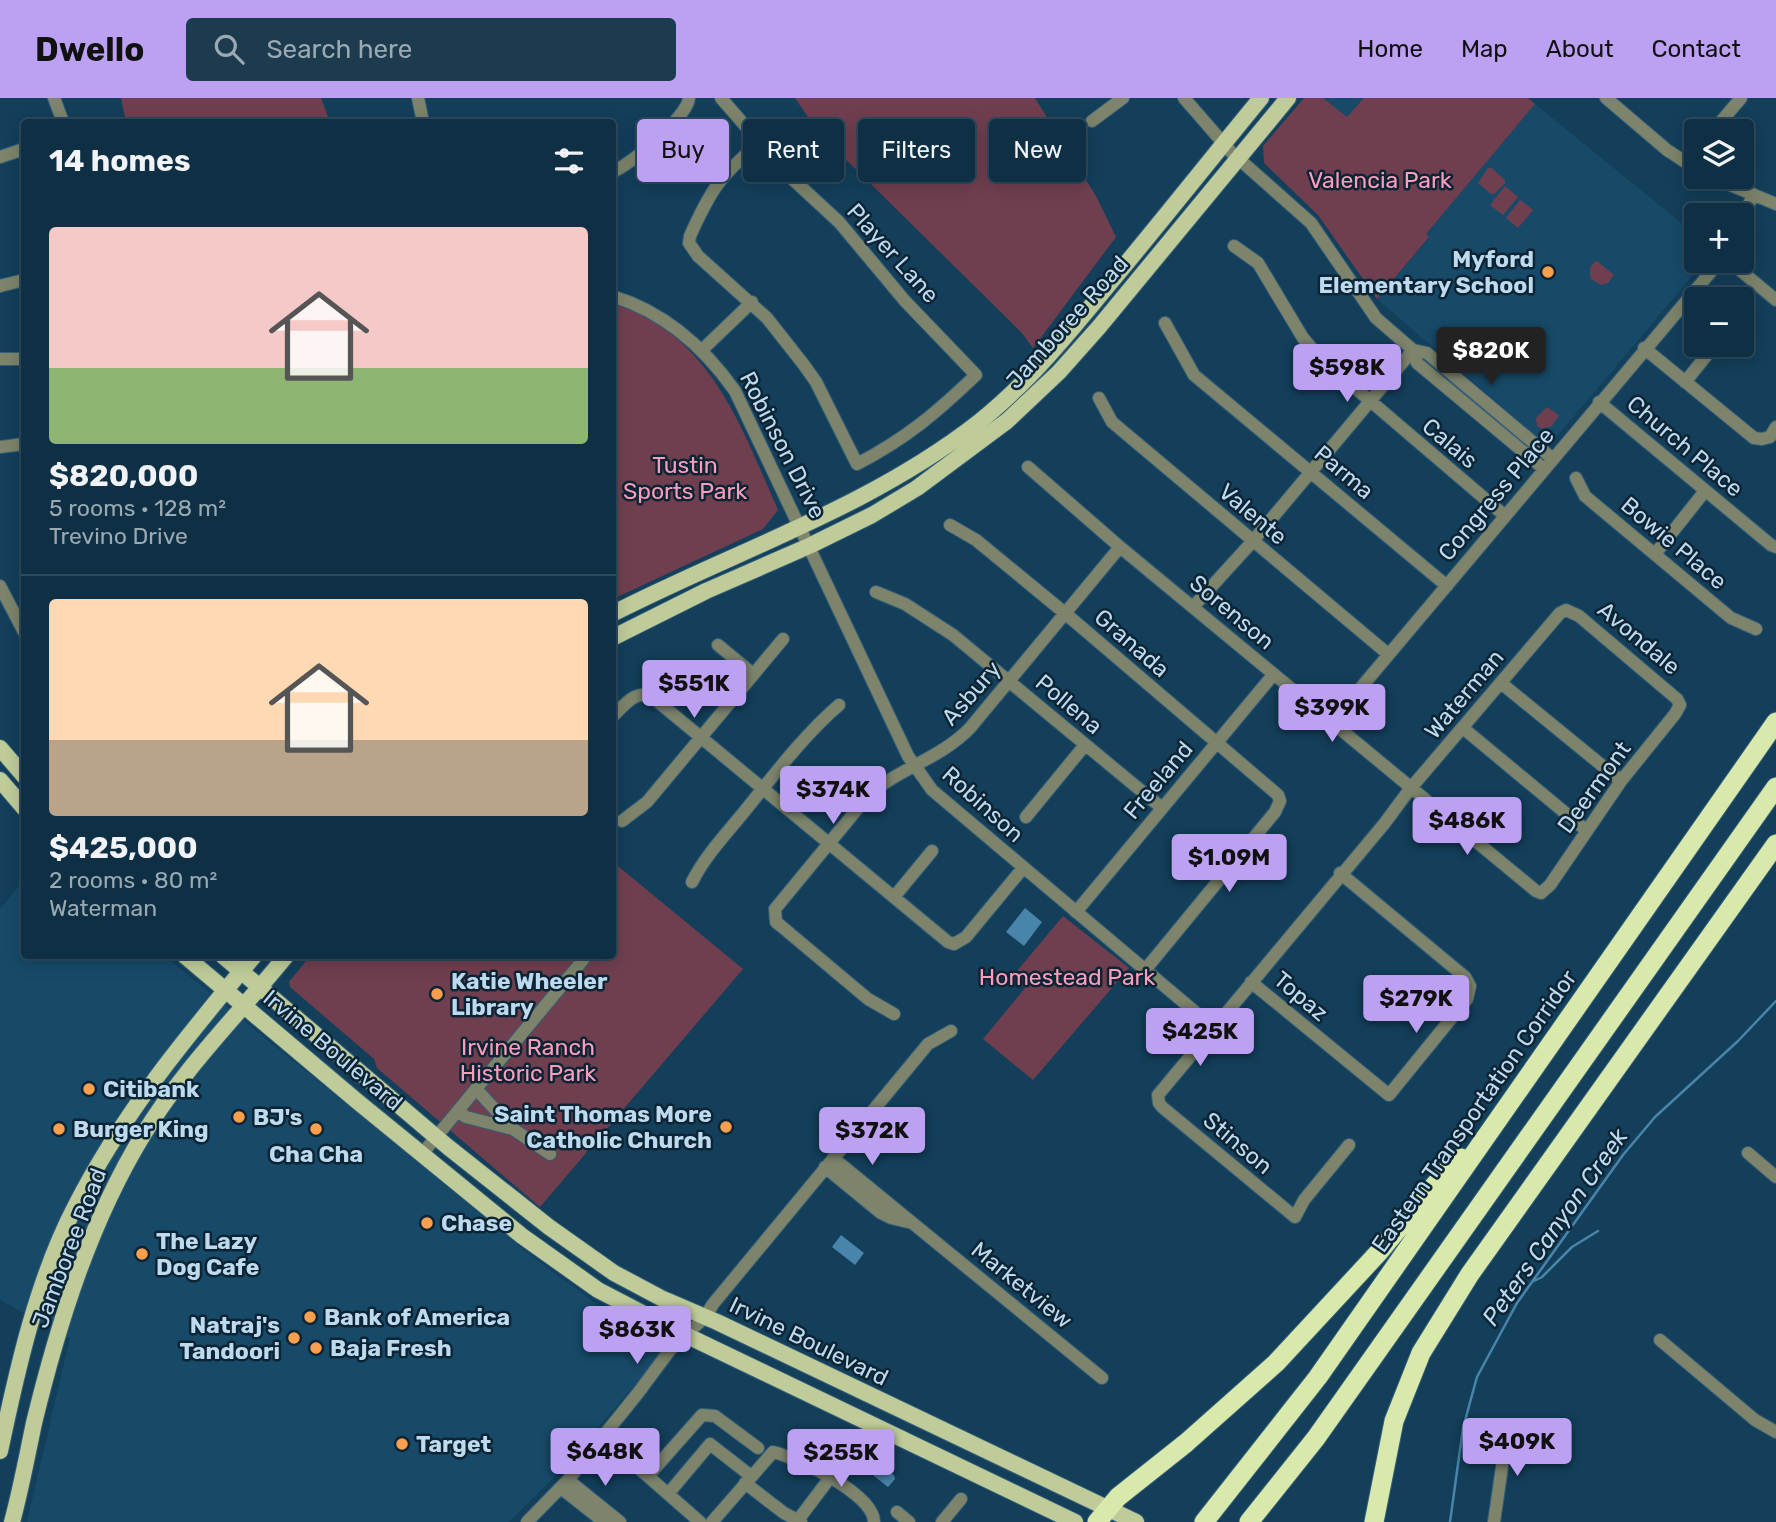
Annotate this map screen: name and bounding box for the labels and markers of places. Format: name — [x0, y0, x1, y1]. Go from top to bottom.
place label: Myford Elementary School — [1318, 245, 1534, 299]
marker: Myford Elementary School — [1540, 264, 1556, 280]
pin: $820K — [1442, 328, 1540, 387]
pin: $598K — [1298, 344, 1396, 404]
pin: $551K — [645, 660, 743, 720]
pin: $399K — [1283, 684, 1381, 744]
pin: $374K — [784, 766, 882, 826]
pin: $486K — [1418, 798, 1516, 857]
pin: $1.09M — [1172, 834, 1286, 894]
place label: Katie Wheeler Library — [451, 967, 608, 1021]
pin: $279K — [1367, 976, 1465, 1035]
marker: Katie Wheeler Library — [429, 986, 445, 1002]
pin: $425K — [1151, 1009, 1249, 1068]
place label: Citibank — [103, 1075, 200, 1103]
marker: Citibank — [81, 1081, 97, 1097]
place label: Saint Thomas More Catholic Church — [494, 1100, 712, 1154]
place label: BJ's — [253, 1103, 303, 1131]
pin: $372K — [823, 1108, 921, 1167]
marker: BJ's — [231, 1109, 247, 1125]
place label: Burger King — [73, 1115, 209, 1143]
marker: Saint Thomas More Catholic Church — [718, 1119, 734, 1135]
marker: Burger King — [51, 1121, 67, 1137]
marker: Cha Cha — [308, 1121, 324, 1137]
place label: Cha Cha — [269, 1140, 363, 1168]
place label: Chase — [441, 1209, 512, 1237]
marker: Chase — [419, 1215, 435, 1231]
place label: The Lazy Dog Cafe — [156, 1227, 259, 1281]
marker: The Lazy Dog Cafe — [134, 1246, 150, 1262]
place label: Bank of America — [324, 1303, 510, 1331]
pin: $863K — [588, 1306, 686, 1366]
marker: Bank of America — [302, 1309, 318, 1325]
place label: Natraj's Tandoori — [180, 1311, 280, 1365]
marker: Natraj's Tandoori — [286, 1330, 302, 1346]
place label: Baja Fresh — [330, 1334, 452, 1362]
marker: Baja Fresh — [308, 1340, 324, 1356]
pin: $409K — [1468, 1418, 1566, 1478]
pin: $648K — [556, 1428, 654, 1488]
place label: Target — [416, 1430, 492, 1458]
pin: $255K — [792, 1430, 890, 1489]
marker: Target — [394, 1436, 410, 1452]

